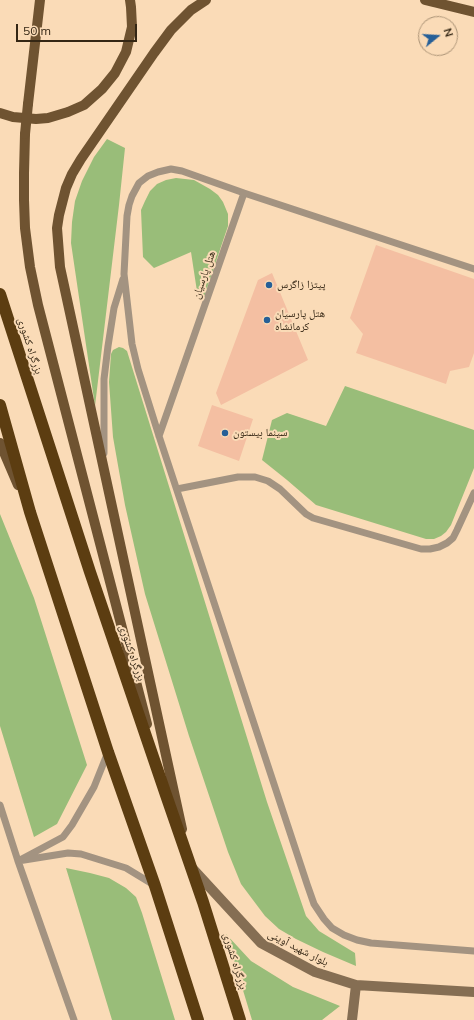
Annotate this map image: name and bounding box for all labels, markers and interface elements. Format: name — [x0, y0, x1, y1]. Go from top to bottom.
scale bar — [18, 16, 139, 42]
north arrow — [418, 16, 458, 56]
text: 50 m — [23, 23, 51, 38]
text: N — [441, 26, 456, 39]
street label: هتل پارسیان — [190, 249, 218, 301]
place label: پیتزا زاگرس — [277, 278, 326, 292]
marker: پیتزا زاگرس — [264, 280, 274, 290]
place label: هتل پارسیان کرمانشاه — [275, 307, 325, 333]
marker: هتل پارسیان کرمانشاه — [262, 315, 272, 325]
street label: بزرگراه کشوری — [15, 316, 45, 376]
place label: سینما بیستون — [233, 426, 287, 440]
marker: سینما بیستون — [220, 428, 230, 438]
street label: بزرگراه کشوری — [116, 623, 148, 683]
street label: بلوار شهید آوینی — [265, 927, 331, 969]
street label: بزرگراه کشوری — [220, 931, 250, 991]

